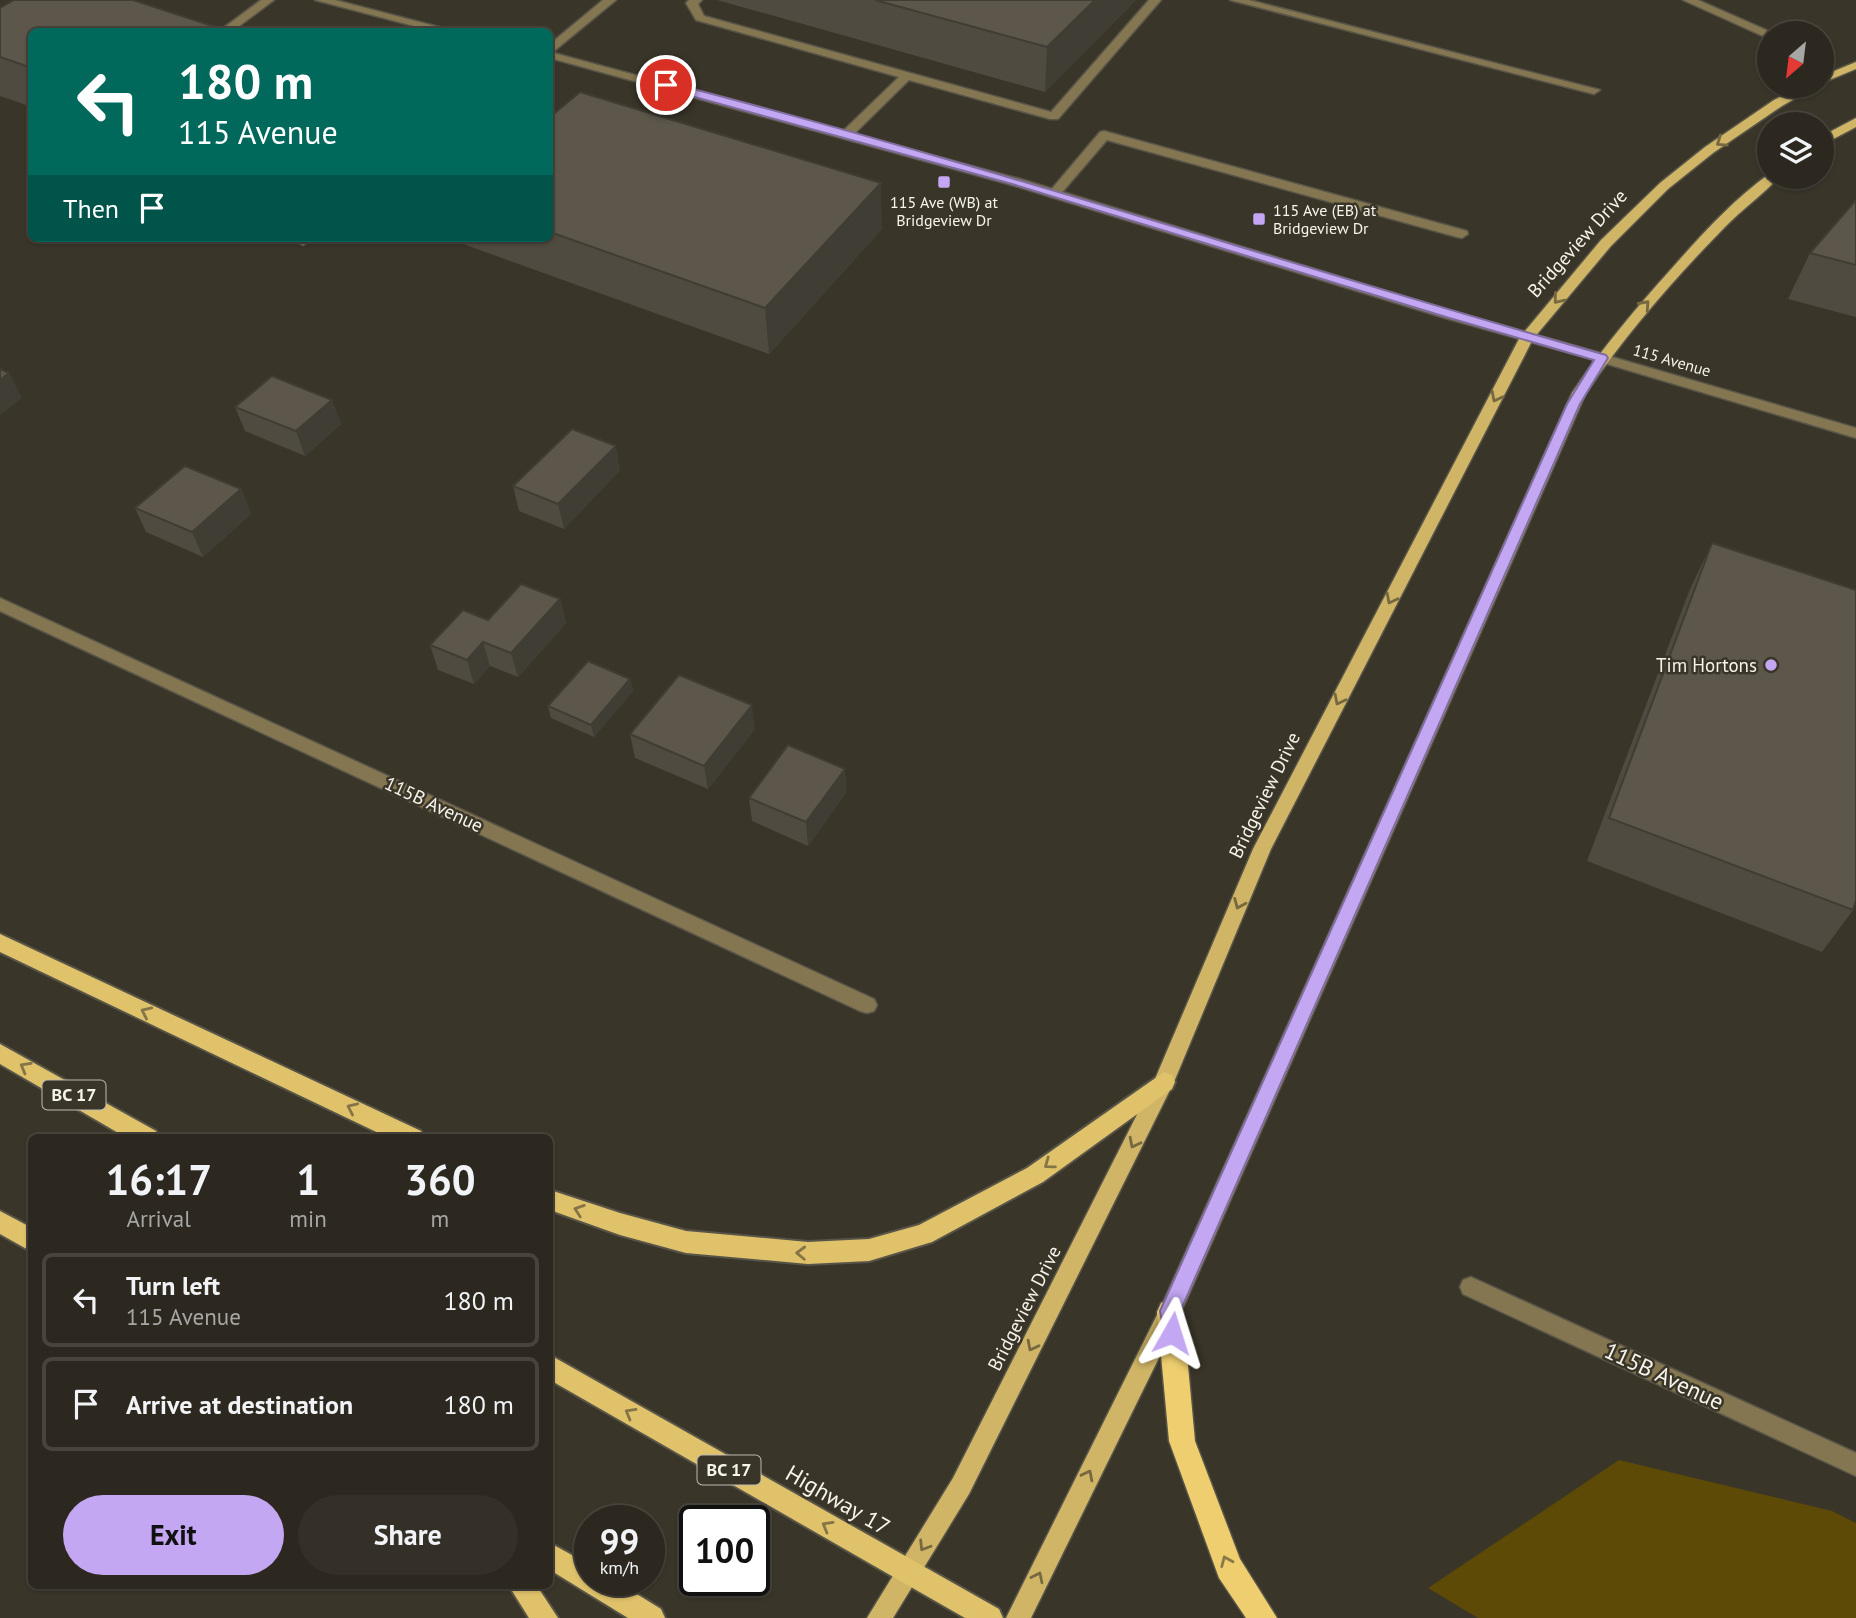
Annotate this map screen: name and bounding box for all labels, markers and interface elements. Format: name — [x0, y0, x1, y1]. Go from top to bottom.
north arrow — [1757, 21, 1834, 98]
map controls — [1757, 21, 1834, 189]
text: 180 m — [178, 49, 313, 113]
pin — [636, 55, 696, 115]
icon: left — [63, 56, 154, 147]
icon: arrive — [647, 66, 685, 104]
text: 115 Avenue — [178, 111, 338, 153]
button: layers — [1757, 112, 1834, 189]
one-way arrow — [1716, 134, 1729, 146]
marker: 115 Ave (WB) at Bridgeview Dr — [936, 174, 952, 190]
street label: Bridgeview Drive — [1522, 184, 1632, 302]
icon: arrive — [133, 189, 171, 227]
text: Then — [63, 192, 119, 225]
place label: 115 Ave (WB) at Bridgeview Dr — [890, 192, 998, 230]
place label: 115 Ave (EB) at Bridgeview Dr — [1273, 200, 1377, 238]
marker: 115 Ave (EB) at Bridgeview Dr — [1251, 211, 1267, 227]
one-way arrow — [1554, 291, 1566, 304]
one-way arrow — [1637, 300, 1650, 313]
street label: 115 Avenue — [1631, 339, 1713, 381]
one-way arrow — [1491, 390, 1504, 402]
one-way arrow — [1386, 592, 1400, 604]
place label: Tim Hortons — [1656, 653, 1757, 677]
marker: Tim Hortons — [1763, 657, 1779, 673]
one-way arrow — [1333, 693, 1347, 705]
street label: Bridgeview Drive — [1223, 728, 1305, 862]
street label: 115B Avenue — [381, 771, 487, 837]
one-way arrow — [1233, 898, 1247, 910]
one-way arrow — [141, 1006, 153, 1020]
one-way arrow — [19, 1062, 32, 1075]
road number: BC 17 — [42, 1080, 106, 1110]
one-way arrow — [347, 1103, 359, 1117]
one-way arrow — [1128, 1135, 1142, 1148]
text: 16:17 — [105, 1152, 212, 1207]
text: 1 — [296, 1152, 320, 1207]
text: 360 — [404, 1152, 476, 1207]
one-way arrow — [1044, 1156, 1057, 1168]
text: Arrival — [126, 1204, 191, 1233]
text: min — [289, 1204, 327, 1233]
text: m — [431, 1204, 449, 1233]
one-way arrow — [573, 1204, 585, 1218]
street label: Bridgeview Drive — [982, 1241, 1066, 1375]
one-way arrow — [795, 1245, 806, 1260]
text: Turn left — [126, 1269, 220, 1302]
icon: left — [67, 1281, 105, 1319]
text: 180 m — [443, 1284, 514, 1317]
position arrow — [1135, 1296, 1209, 1370]
text: 115 Avenue — [126, 1302, 241, 1331]
street label: 115B Avenue — [1600, 1335, 1728, 1416]
one-way arrow — [1026, 1339, 1040, 1351]
icon: arrive — [67, 1385, 105, 1423]
text: Arrive at destination — [126, 1388, 353, 1421]
text: 180 m — [443, 1388, 514, 1421]
one-way arrow — [624, 1408, 637, 1421]
road number: BC 17 — [698, 1456, 760, 1484]
street label: Highway 17 — [781, 1458, 896, 1541]
one-way arrow — [1080, 1470, 1094, 1482]
button: Exit — [63, 1495, 284, 1575]
button: Share — [298, 1495, 518, 1575]
speed limit sign: 100 — [679, 1505, 770, 1596]
text: 99 — [600, 1518, 639, 1564]
one-way arrow — [822, 1521, 834, 1534]
one-way arrow — [919, 1538, 932, 1551]
text: km/h — [600, 1556, 639, 1579]
one-way arrow — [1220, 1556, 1234, 1568]
one-way arrow — [1029, 1572, 1043, 1584]

